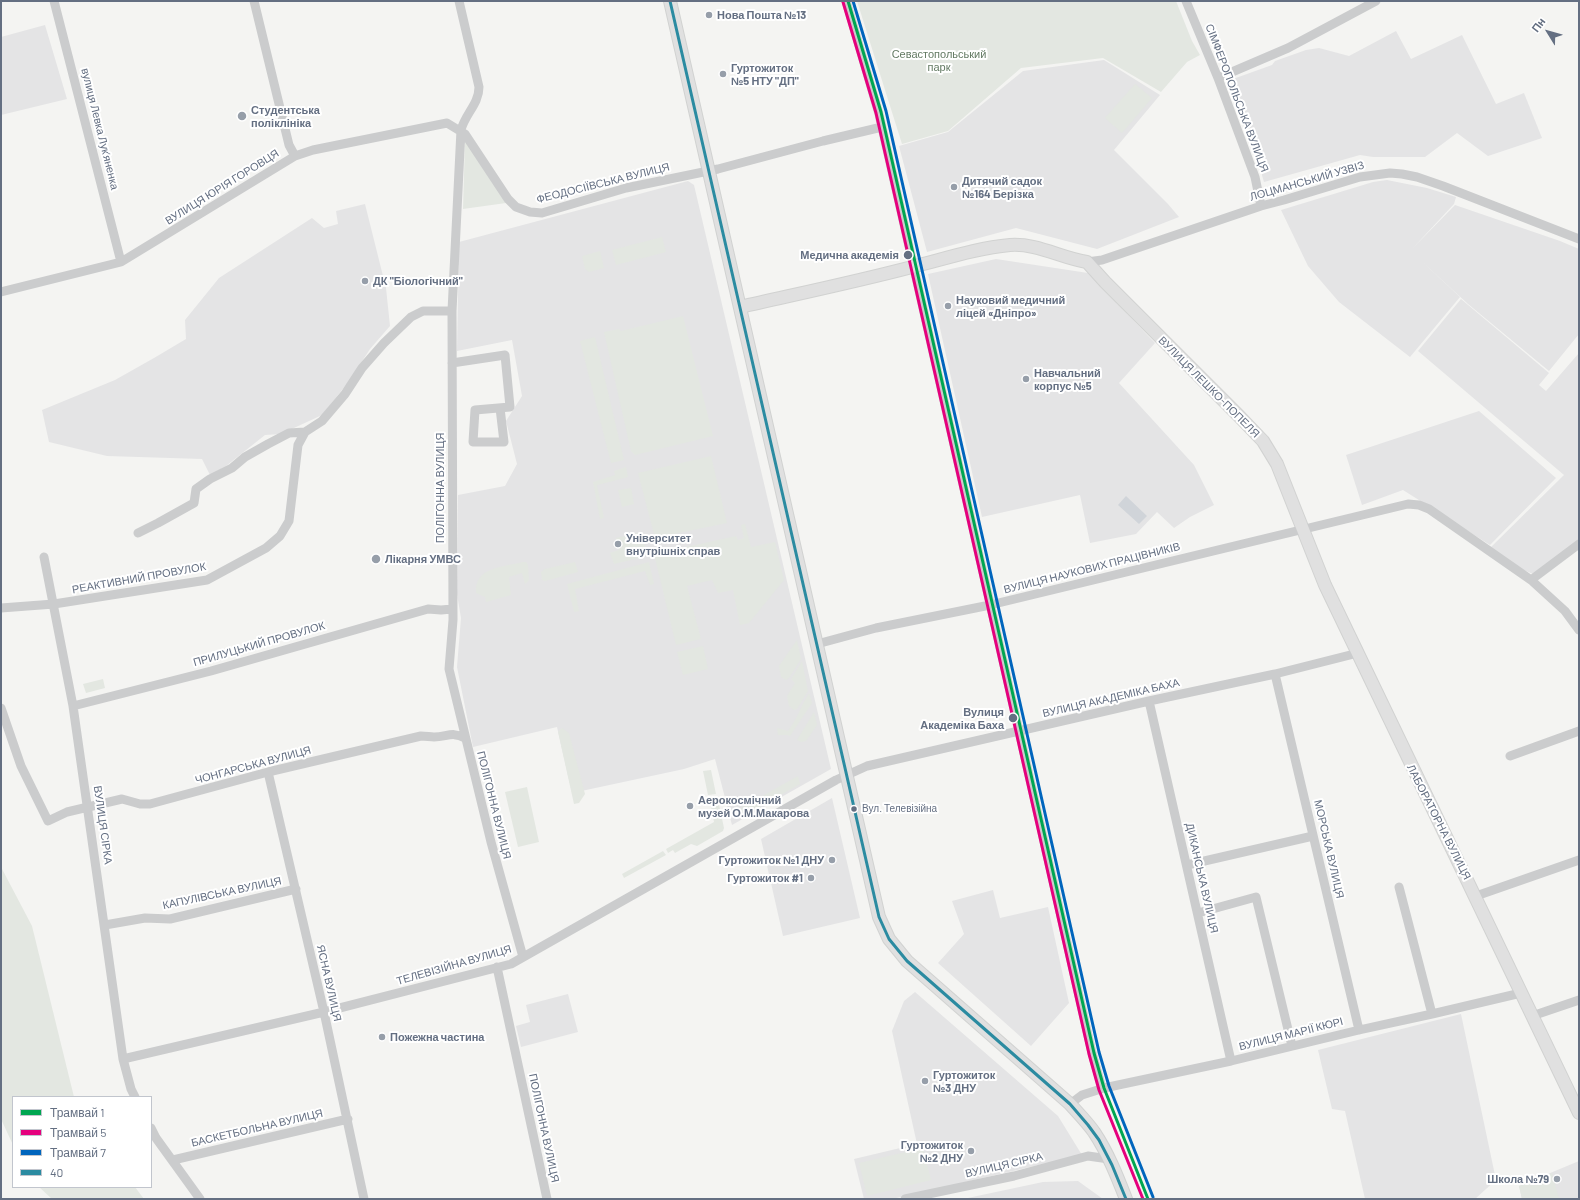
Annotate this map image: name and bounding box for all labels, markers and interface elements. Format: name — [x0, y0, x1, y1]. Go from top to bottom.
place label: Нова Пошта №13 — [717, 8, 806, 22]
marker: Нова Пошта №13 — [704, 10, 714, 20]
north arrow — [1528, 12, 1568, 52]
text: Пн — [1528, 15, 1548, 34]
street label: СІМФЕРОПОЛЬСЬКА ВУЛИЦЯ — [1203, 22, 1271, 174]
park label: Севастопольський парк — [892, 47, 986, 73]
place label: Гуртожиток №5 НТУ "ДП" — [731, 61, 799, 87]
street label: вулиця Левка Лукʼяненка — [78, 67, 122, 191]
marker: Гуртожиток №5 НТУ "ДП" — [718, 69, 728, 79]
place label: Студентська поліклініка — [251, 103, 320, 129]
marker: Студентська поліклініка — [236, 110, 248, 122]
street label: ВУЛИЦЯ ЮРІЯ ГОРОВЦЯ — [163, 147, 281, 227]
street label: ЛОЦМАНСЬКИЙ УЗВІЗ — [1248, 158, 1366, 204]
street label: ФЕОДОСІЇВСЬКА ВУЛИЦЯ — [535, 160, 671, 206]
place label: Дитячий садок №164 Берізка — [962, 174, 1042, 200]
marker: Дитячий садок №164 Берізка — [949, 182, 959, 192]
place label: Медична академія — [800, 248, 899, 262]
marker: Медична академія — [902, 249, 914, 261]
place label: ДК "Біологічний" — [373, 274, 463, 288]
marker: ДК "Біологічний" — [360, 276, 370, 286]
place label: Науковий медичний ліцей «Дніпро» — [956, 293, 1065, 319]
marker: Науковий медичний ліцей «Дніпро» — [943, 301, 953, 311]
street label: ВУЛИЦЯ ЛЕШКО-ПОПЕЛЯ — [1156, 334, 1262, 440]
place label: Навчальний корпус №5 — [1034, 366, 1101, 392]
marker: Навчальний корпус №5 — [1021, 374, 1031, 384]
street label: ПОЛІГОННА ВУЛИЦЯ — [433, 433, 447, 543]
place label: Університет внутрішніх справ — [626, 531, 720, 557]
marker: Університет внутрішніх справ — [613, 539, 623, 549]
street label: ВУЛИЦЯ НАУКОВИХ ПРАЦІВНИКІВ — [1002, 540, 1182, 596]
place label: Лікарня УМВС — [385, 552, 461, 566]
marker: Лікарня УМВС — [370, 553, 382, 565]
street label: РЕАКТИВНИЙ ПРОВУЛОК — [71, 560, 207, 596]
street label: ПРИЛУЦЬКИЙ ПРОВУЛОК — [192, 619, 326, 669]
street label: ВУЛИЦЯ АКАДЕМІКА БАХА — [1041, 676, 1181, 720]
place label: Вулиця Академіка Баха — [920, 705, 1004, 731]
marker: Вулиця Академіка Баха — [1007, 712, 1019, 724]
street label: ЧОНГАРСЬКА ВУЛИЦЯ — [194, 743, 312, 787]
street label: ПОЛІГОННА ВУЛИЦЯ — [474, 750, 514, 860]
street label: ЛАБОРАТОРНА ВУЛИЦЯ — [1404, 762, 1474, 882]
street label: ВУЛИЦЯ СІРКА — [91, 785, 115, 865]
place label: Аерокосмічний музей О.М.Макарова — [698, 793, 809, 819]
street label: МОРСЬКА ВУЛИЦЯ — [1311, 798, 1347, 900]
marker: Аерокосмічний музей О.М.Макарова — [685, 801, 695, 811]
place label: Вул. Телевізійна — [862, 803, 937, 815]
marker: Вул. Телевізійна — [849, 804, 859, 814]
street label: ДИКАНСЬКА ВУЛИЦЯ — [1183, 821, 1221, 935]
place label: Гуртожиток №1 ДНУ — [719, 853, 824, 867]
marker: Гуртожиток №1 ДНУ — [827, 855, 837, 865]
place label: Гуртожиток #1 — [727, 871, 803, 885]
marker: Гуртожиток #1 — [806, 873, 816, 883]
street label: КАПУЛІВСЬКА ВУЛИЦЯ — [161, 874, 283, 912]
street label: ТЕЛЕВІЗІЙНА ВУЛИЦЯ — [395, 942, 513, 988]
street label: ЯСНА ВУЛИЦЯ — [314, 943, 344, 1023]
street label: ВУЛИЦЯ МАРІЇ КЮРІ — [1237, 1015, 1345, 1053]
place label: Пожежна частина — [390, 1030, 484, 1044]
marker: Пожежна частина — [377, 1032, 387, 1042]
place label: Гуртожиток №3 ДНУ — [933, 1068, 995, 1094]
street label: ПОЛІГОННА ВУЛИЦЯ — [526, 1072, 562, 1184]
marker: Гуртожиток №3 ДНУ — [920, 1076, 930, 1086]
legend — [12, 1096, 152, 1188]
text: Трамвай 1 — [50, 1105, 104, 1119]
street label: БАСКЕТБОЛЬНА ВУЛИЦЯ — [190, 1106, 324, 1150]
text: Трамвай 5 — [50, 1125, 106, 1139]
place label: Гуртожиток №2 ДНУ — [901, 1138, 963, 1164]
text: Трамвай 7 — [50, 1145, 106, 1159]
marker: Гуртожиток №2 ДНУ — [966, 1146, 976, 1156]
street label: ВУЛИЦЯ СІРКА — [964, 1150, 1044, 1180]
text: 40 — [50, 1165, 63, 1179]
place label: Школа №79 — [1487, 1172, 1549, 1186]
marker: Школа №79 — [1552, 1174, 1562, 1184]

